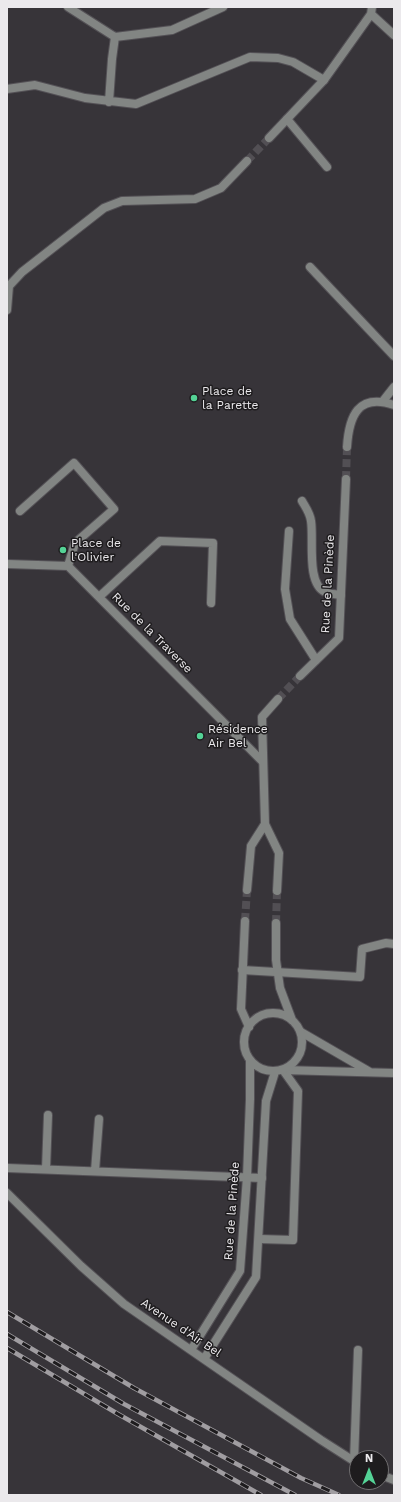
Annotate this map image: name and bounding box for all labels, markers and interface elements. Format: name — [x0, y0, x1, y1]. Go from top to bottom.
place label: Place de la Parette — [202, 384, 258, 412]
marker: Place de la Parette — [189, 393, 199, 403]
street label: Rue de la Pinède — [318, 534, 338, 634]
place label: Place de l'Olivier — [71, 536, 121, 564]
marker: Place de l'Olivier — [58, 545, 68, 555]
street label: Rue de la Traverse — [109, 590, 195, 676]
place label: Résidence Air Bel — [208, 722, 268, 750]
marker: Résidence Air Bel — [195, 731, 205, 741]
street label: Rue de la Pinède — [221, 1161, 243, 1261]
street label: Avenue d'Air Bel — [138, 1296, 224, 1360]
north arrow — [349, 1450, 389, 1490]
text: N — [365, 1452, 373, 1465]

